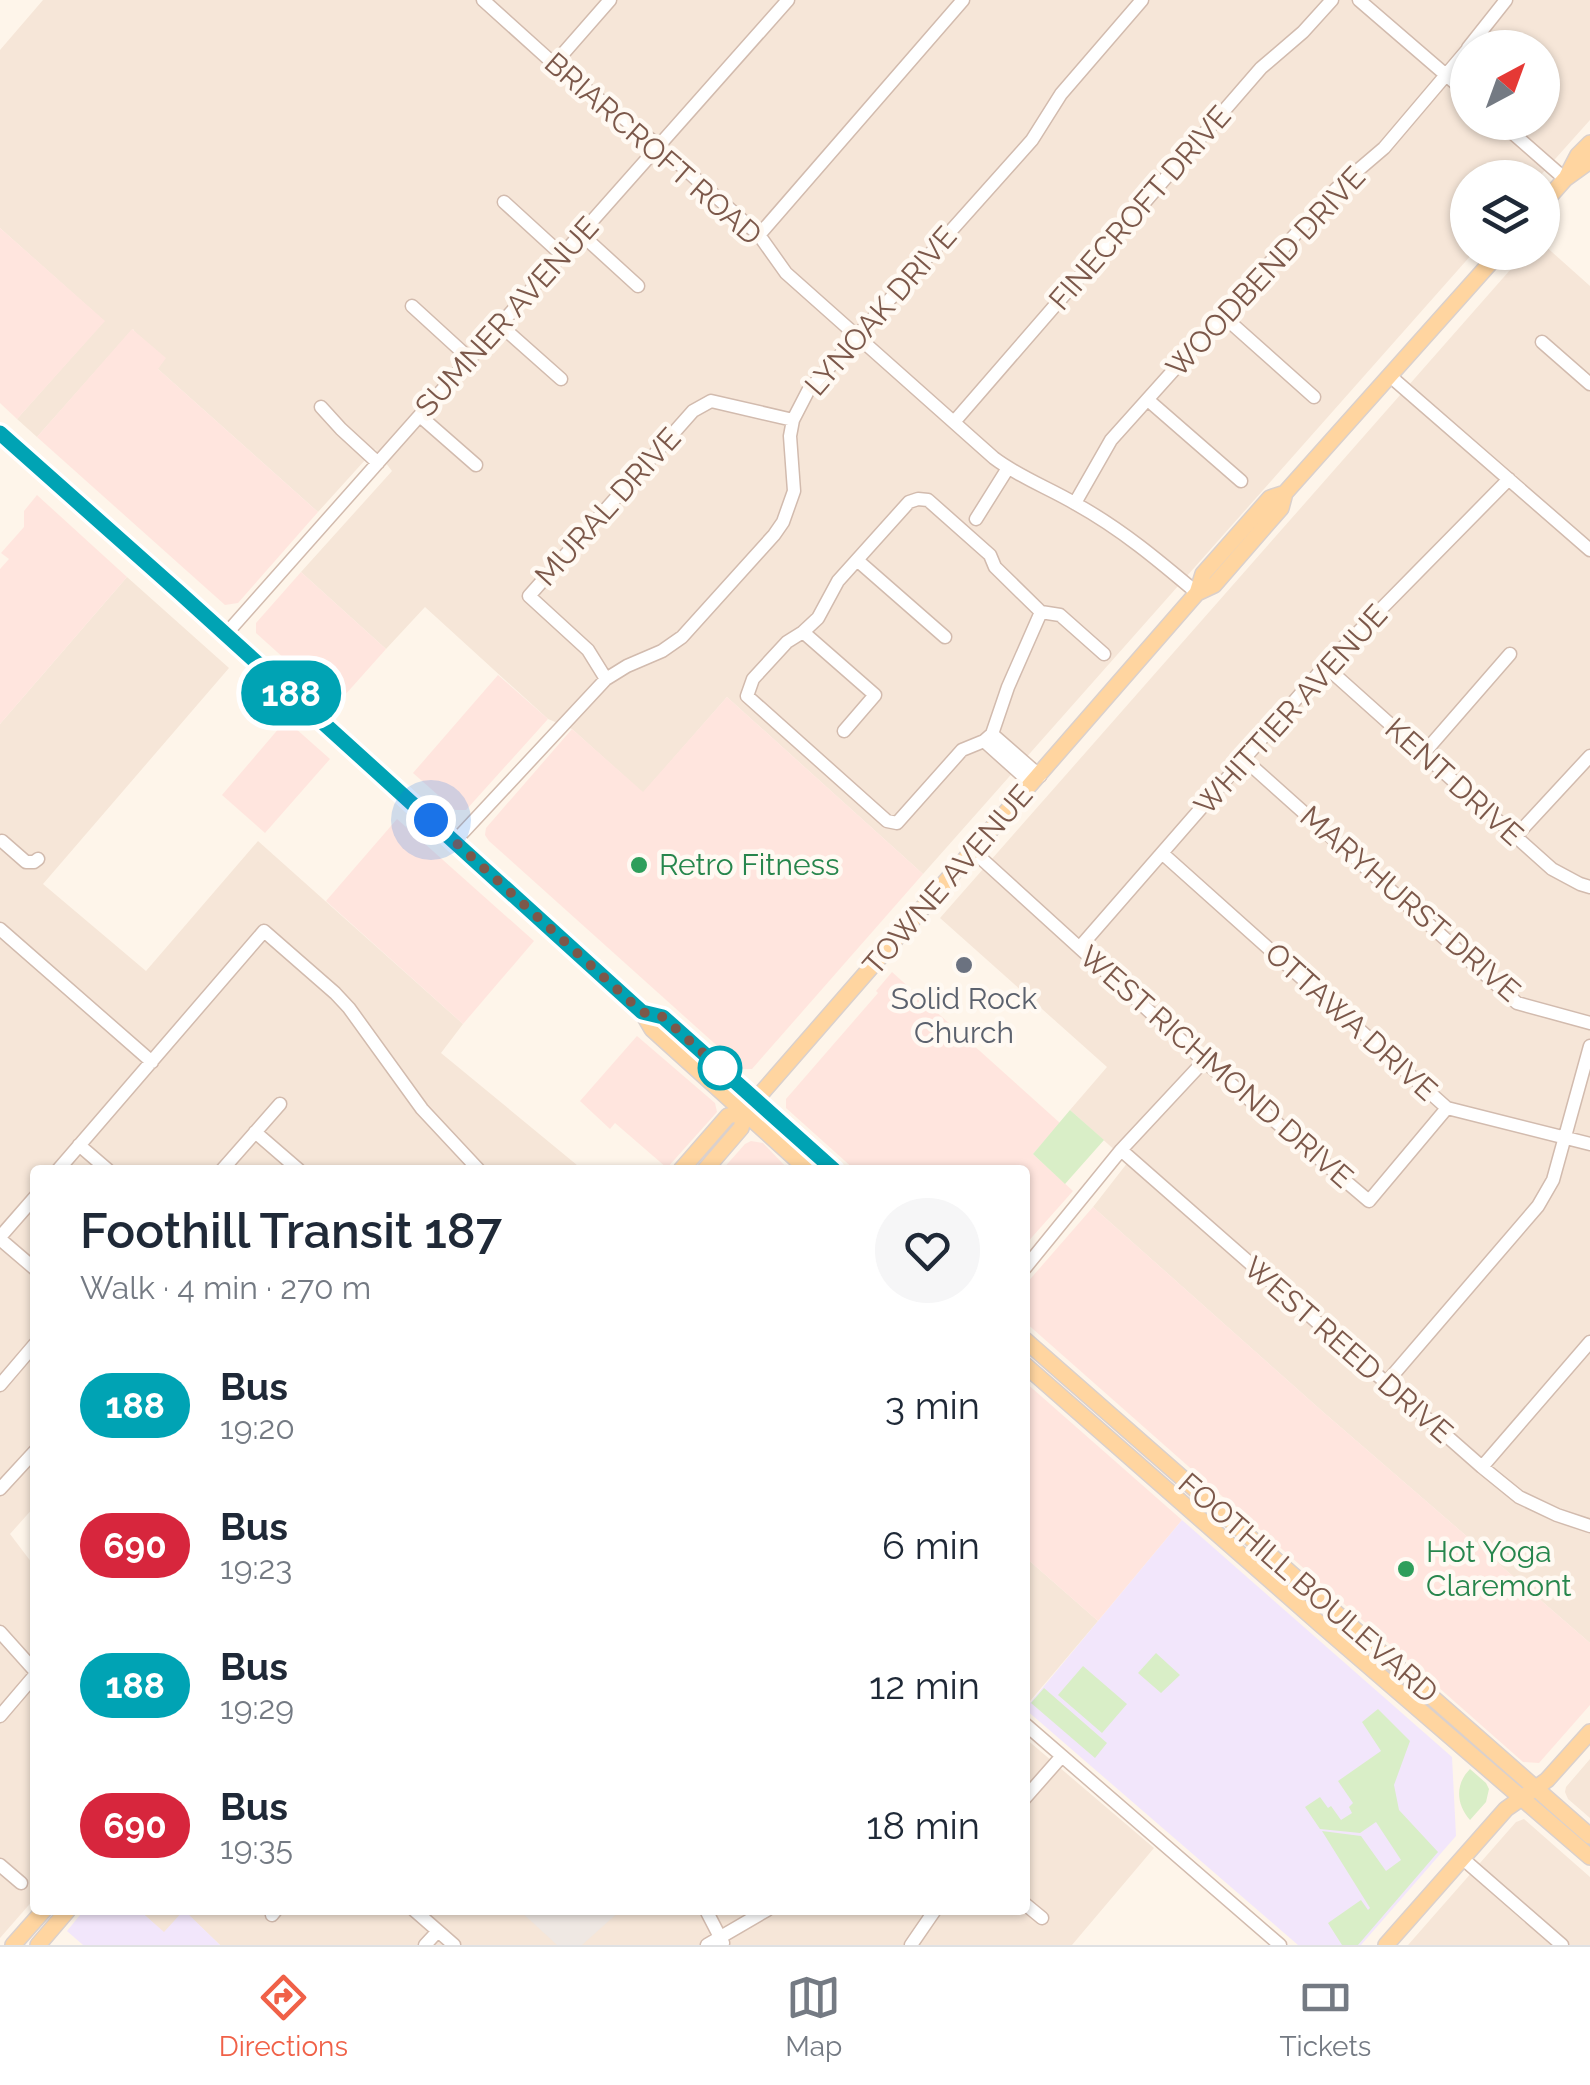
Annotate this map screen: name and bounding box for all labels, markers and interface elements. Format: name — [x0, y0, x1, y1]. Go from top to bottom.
north arrow — [1450, 30, 1560, 140]
map controls — [1450, 30, 1560, 270]
street label: BRIARCROFT ROAD — [538, 45, 769, 252]
street label: FINECROFT DRIVE — [1042, 99, 1238, 317]
street label: WOODBEND DRIVE — [1159, 159, 1372, 384]
button: layers — [1450, 160, 1560, 270]
street label: SUMNER AVENUE — [408, 210, 605, 424]
street label: LYNOAK DRIVE — [798, 219, 964, 402]
street label: MURAL DRIVE — [528, 421, 688, 593]
street label: WHITTIER AVENUE — [1187, 597, 1394, 822]
line badge: 188 — [234, 660, 348, 726]
text: 188 — [261, 673, 321, 714]
street label: KENT DRIVE — [1378, 711, 1530, 852]
street label: TOWNE AVENUE — [856, 778, 1040, 982]
your location — [406, 795, 456, 845]
street label: MARYHURST DRIVE — [1293, 799, 1527, 1009]
place label: Retro Fitness — [659, 847, 840, 882]
marker: Retro Fitness — [628, 854, 650, 876]
street label: OTTAWA DRIVE — [1258, 936, 1444, 1108]
street label: WEST RICHMOND DRIVE — [1072, 938, 1360, 1195]
marker: Solid Rock Church — [953, 954, 975, 976]
place label: Solid Rock Church — [891, 981, 1037, 1050]
unlabelled marker — [699, 1047, 741, 1089]
button: heart — [875, 1198, 980, 1303]
text: Foothill Transit 187 — [80, 1203, 502, 1259]
street label: WEST REED DRIVE — [1237, 1249, 1460, 1450]
text: Walk · 4 min · 270 m — [80, 1269, 371, 1306]
text: Bus — [220, 1364, 288, 1409]
text: 3 min — [885, 1383, 980, 1428]
text: 188 — [105, 1385, 165, 1426]
text: 19:20 — [220, 1409, 295, 1446]
street label: FOOTHILL BOULEVARD — [1172, 1465, 1445, 1710]
text: Bus — [220, 1504, 288, 1549]
text: 6 min — [882, 1523, 980, 1568]
text: 690 — [103, 1525, 167, 1566]
place label: Hot Yoga Claremont — [1426, 1534, 1572, 1603]
text: 19:23 — [220, 1549, 292, 1586]
marker: Hot Yoga Claremont — [1395, 1558, 1417, 1580]
text: Bus — [220, 1644, 288, 1689]
text: 12 min — [869, 1663, 980, 1708]
text: 188 — [105, 1665, 165, 1706]
text: 19:29 — [220, 1689, 294, 1726]
text: Bus — [220, 1784, 288, 1829]
text: 18 min — [866, 1803, 980, 1848]
text: 690 — [103, 1805, 167, 1846]
text: 19:35 — [220, 1829, 293, 1866]
tab: Directions — [219, 1970, 348, 2063]
tab: Map — [785, 1970, 842, 2063]
tab: Tickets — [1279, 1970, 1371, 2063]

